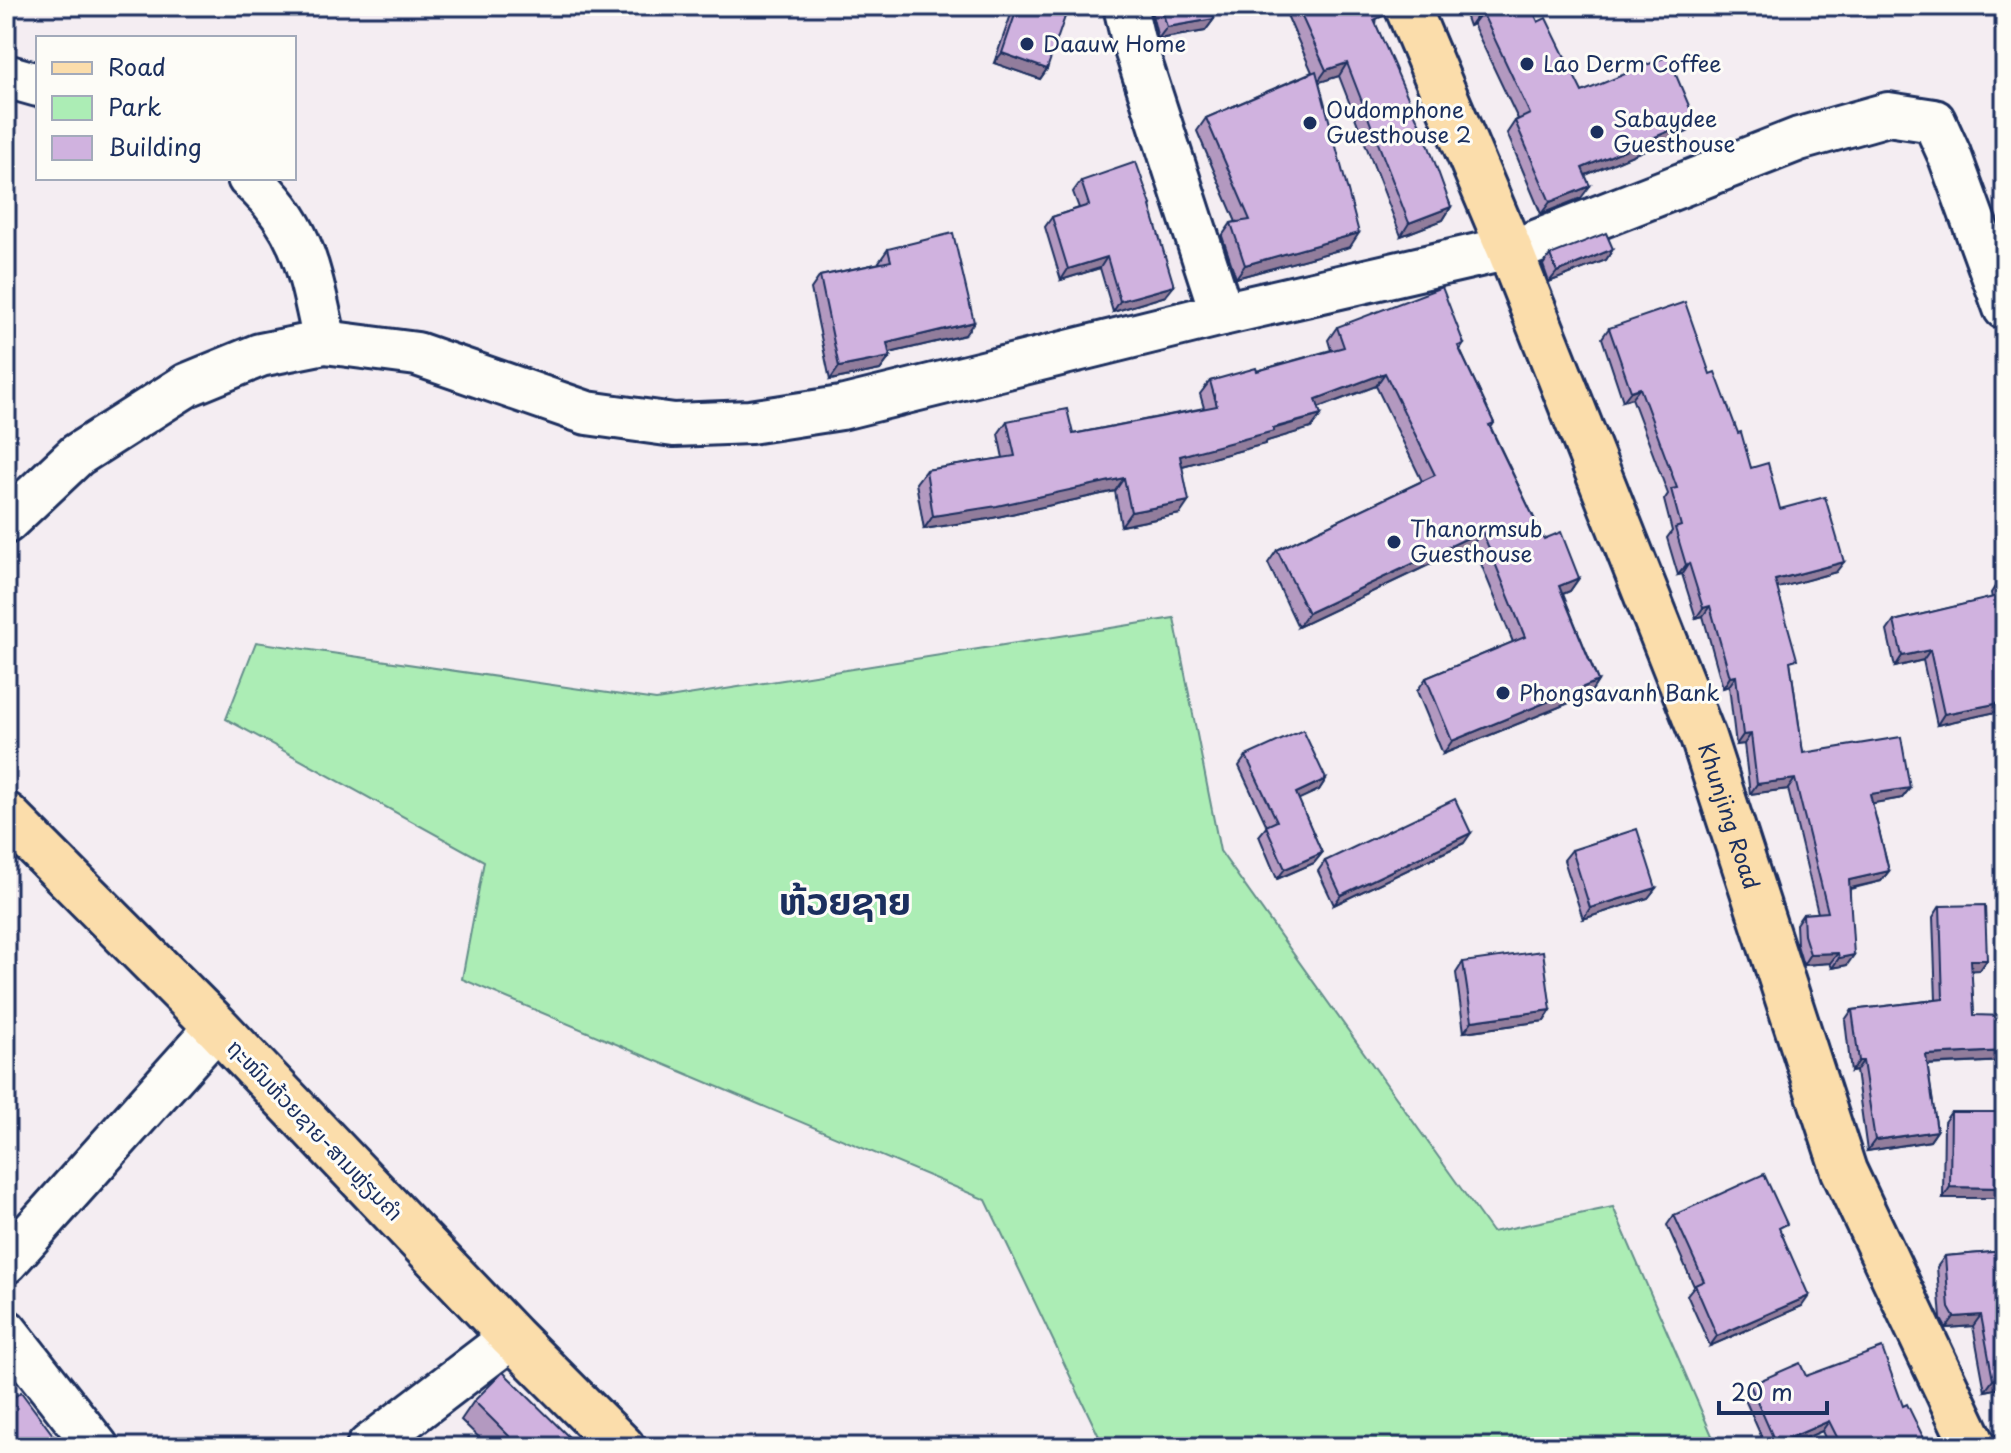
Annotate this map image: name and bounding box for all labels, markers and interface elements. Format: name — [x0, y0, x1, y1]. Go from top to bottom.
place label: Daauw Home — [1043, 26, 1186, 59]
marker: Daauw Home — [1018, 35, 1036, 53]
legend — [36, 36, 296, 180]
place label: Lao Derm Coffee — [1543, 46, 1722, 79]
text: Road — [108, 48, 166, 84]
marker: Lao Derm Coffee — [1518, 55, 1536, 73]
text: Park — [108, 88, 162, 124]
place label: Oudomphone Guesthouse 2 — [1326, 92, 1471, 150]
place label: Sabaydee Guesthouse — [1613, 101, 1736, 159]
marker: Oudomphone Guesthouse 2 — [1301, 114, 1319, 132]
marker: Sabaydee Guesthouse — [1588, 123, 1606, 141]
text: Building — [108, 128, 202, 164]
place label: Thanormsub Guesthouse — [1410, 511, 1543, 569]
marker: Thanormsub Guesthouse — [1385, 533, 1403, 551]
place label: Phongsavanh Bank — [1519, 675, 1720, 708]
marker: Phongsavanh Bank — [1494, 684, 1512, 702]
street label: Khunjing Road — [1691, 738, 1769, 893]
district label: ຫ້ວຍຊາຍ — [779, 871, 911, 928]
street label: ຖະໜົນຫ້ວຍຊາຍ-ສາມຫຼ່ຽມຄຳ — [220, 1031, 412, 1227]
scale bar — [1719, 1365, 1827, 1415]
text: 20 m — [1731, 1373, 1793, 1409]

